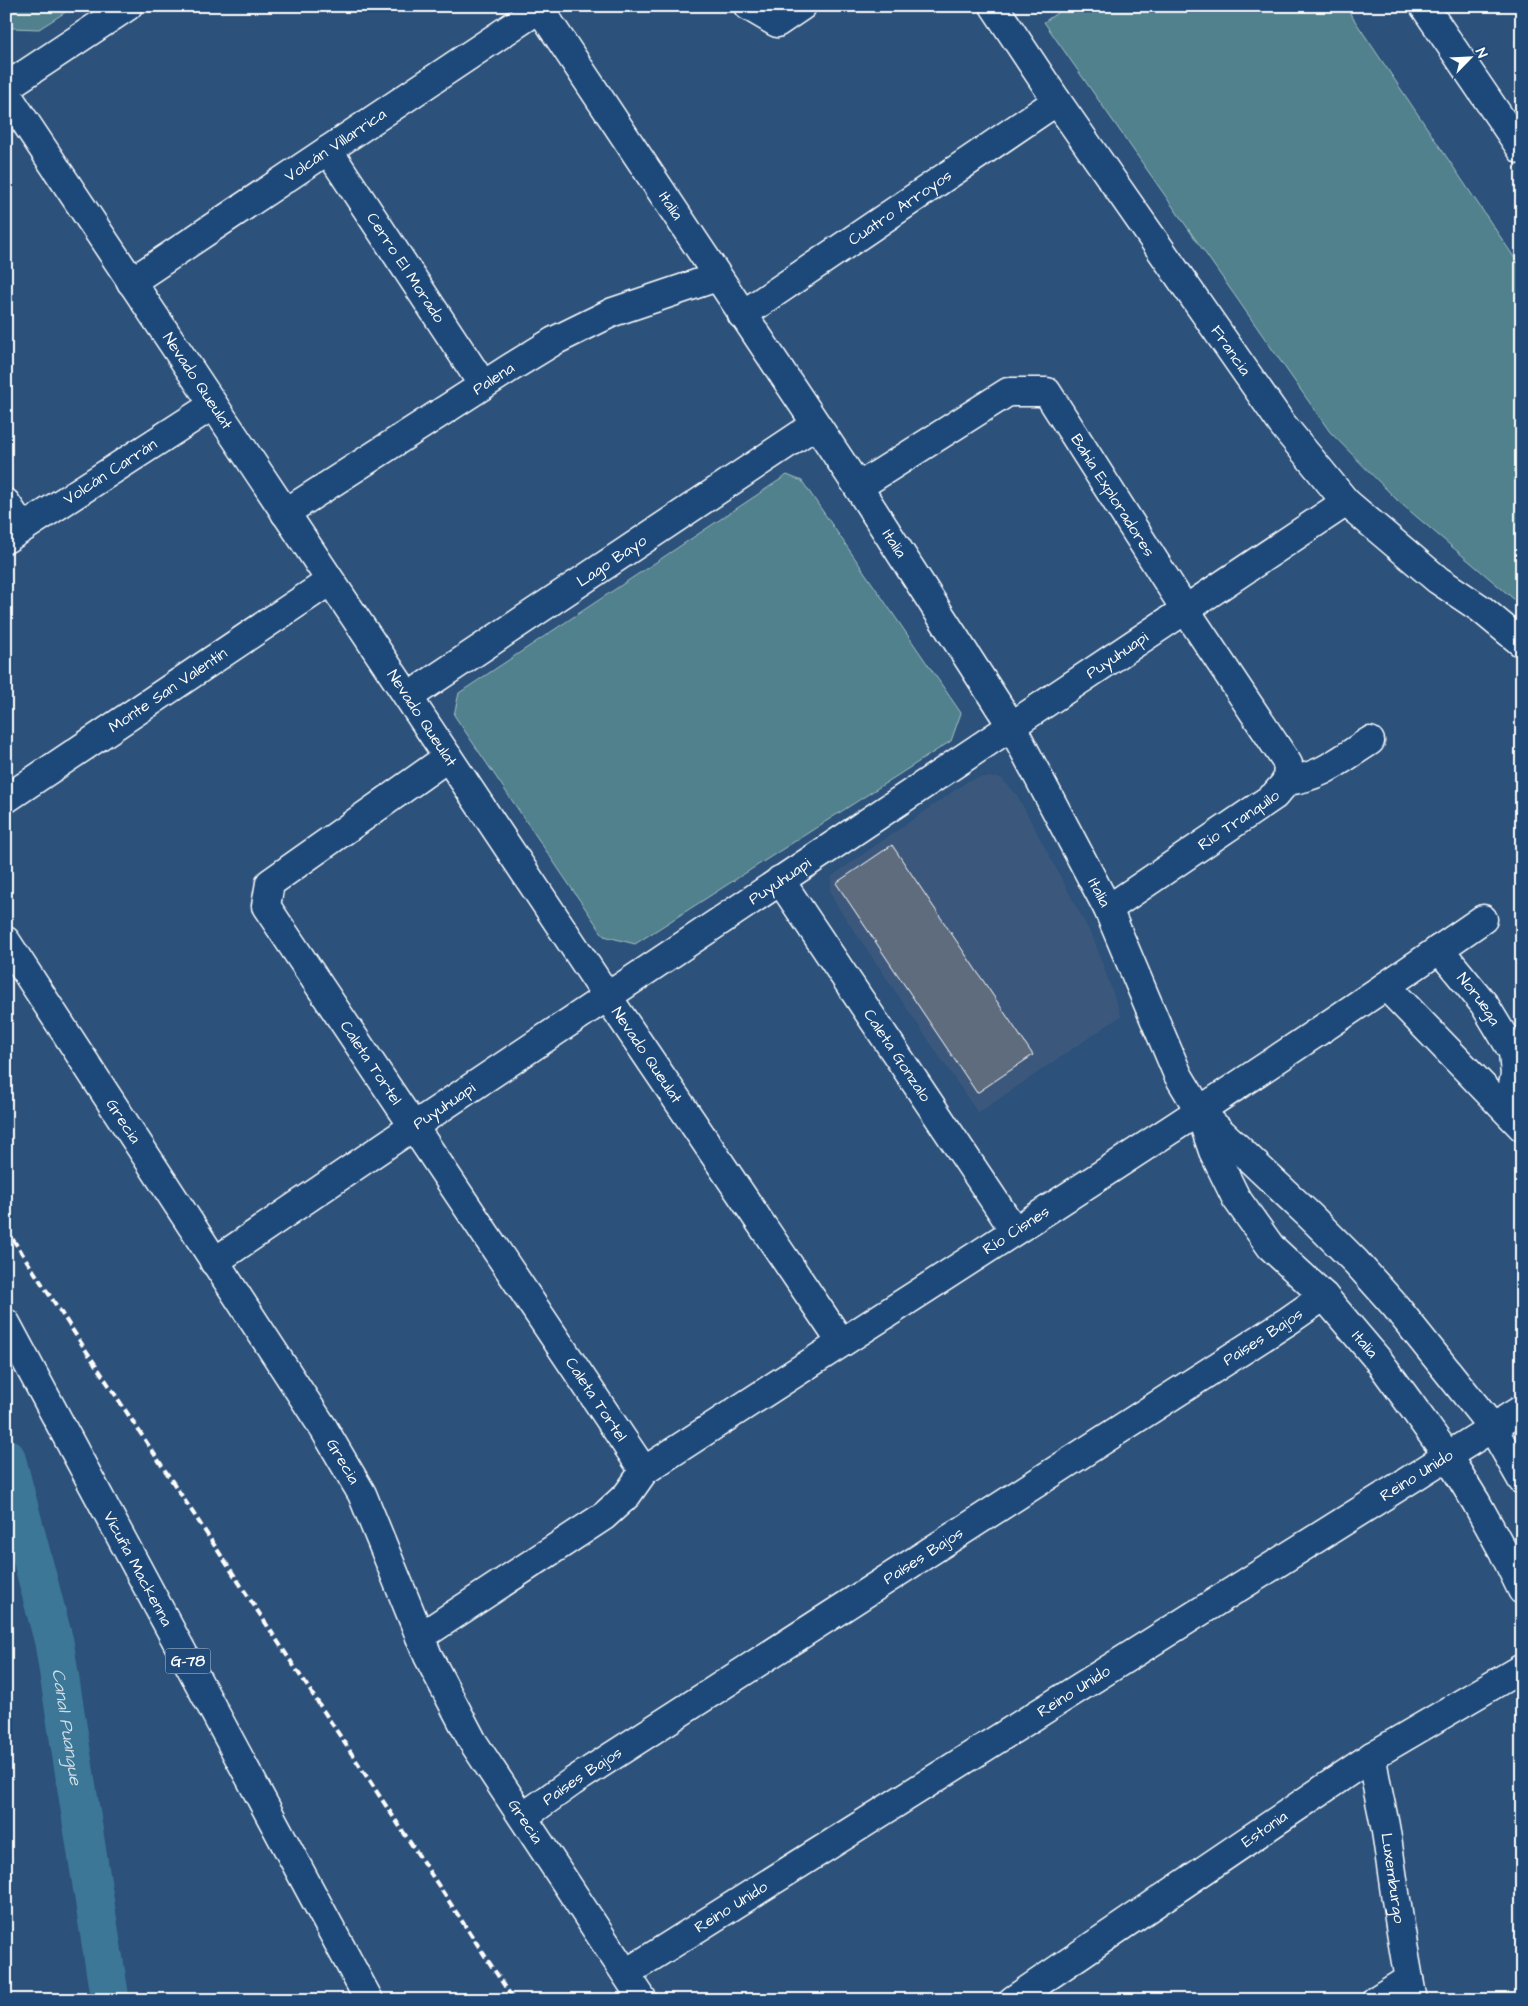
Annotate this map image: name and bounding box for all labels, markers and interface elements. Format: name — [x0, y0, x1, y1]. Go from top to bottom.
north arrow — [1446, 32, 1496, 82]
text: N — [1470, 45, 1492, 61]
street label: Volcán Villarrica — [280, 103, 391, 187]
street label: Cuatro Arroyos — [844, 165, 956, 251]
street label: Italia — [653, 187, 688, 224]
street label: Cerro El Morado — [361, 208, 450, 327]
street label: Francia — [1206, 321, 1256, 380]
street label: Nevado Queulat — [157, 328, 238, 434]
street label: Palena — [468, 357, 519, 400]
street label: Bahía Exploradores — [1065, 430, 1160, 561]
street label: Volcán Carrán — [59, 433, 161, 510]
street label: Italia — [877, 525, 912, 562]
street label: Lago Bayo — [572, 529, 651, 592]
street label: Puyuhuapi — [1082, 626, 1153, 684]
street label: Monte San Valentín — [104, 642, 232, 738]
street label: Nevado Queulat — [382, 665, 463, 771]
street label: Río Tranquilo — [1193, 784, 1284, 856]
street label: Puyuhuapi — [744, 852, 816, 910]
street label: Italia — [1083, 874, 1116, 911]
street label: Noruega — [1452, 968, 1506, 1030]
street label: Nevado Queulat — [606, 1002, 688, 1108]
street label: Caleta Gonzalo — [858, 1005, 936, 1106]
street label: Caleta Tortel — [335, 1016, 407, 1109]
street label: Puyuhuapi — [409, 1077, 480, 1135]
street label: Grecia — [101, 1094, 146, 1148]
street label: Río Cisnes — [978, 1200, 1054, 1260]
street label: Países Bajos — [1219, 1303, 1307, 1371]
street label: Italia — [1347, 1326, 1383, 1363]
street label: Caleta Tortel — [560, 1353, 632, 1446]
street label: Grecia — [321, 1435, 365, 1488]
street label: Reino Unido — [1376, 1444, 1457, 1507]
street label: Vicuña Mackenna — [98, 1508, 178, 1630]
street label: Países Bajos — [879, 1522, 968, 1590]
road number: G-78 — [166, 1648, 210, 1674]
street label: Reino Unido — [1033, 1660, 1114, 1722]
water label: Canal Puangue — [46, 1667, 89, 1788]
street label: Países Bajos — [538, 1742, 626, 1811]
street label: Grecia — [503, 1795, 548, 1848]
street label: Estonia — [1237, 1806, 1292, 1853]
street label: Luxemburgo — [1375, 1832, 1410, 1925]
street label: Reino Unido — [690, 1876, 772, 1938]

